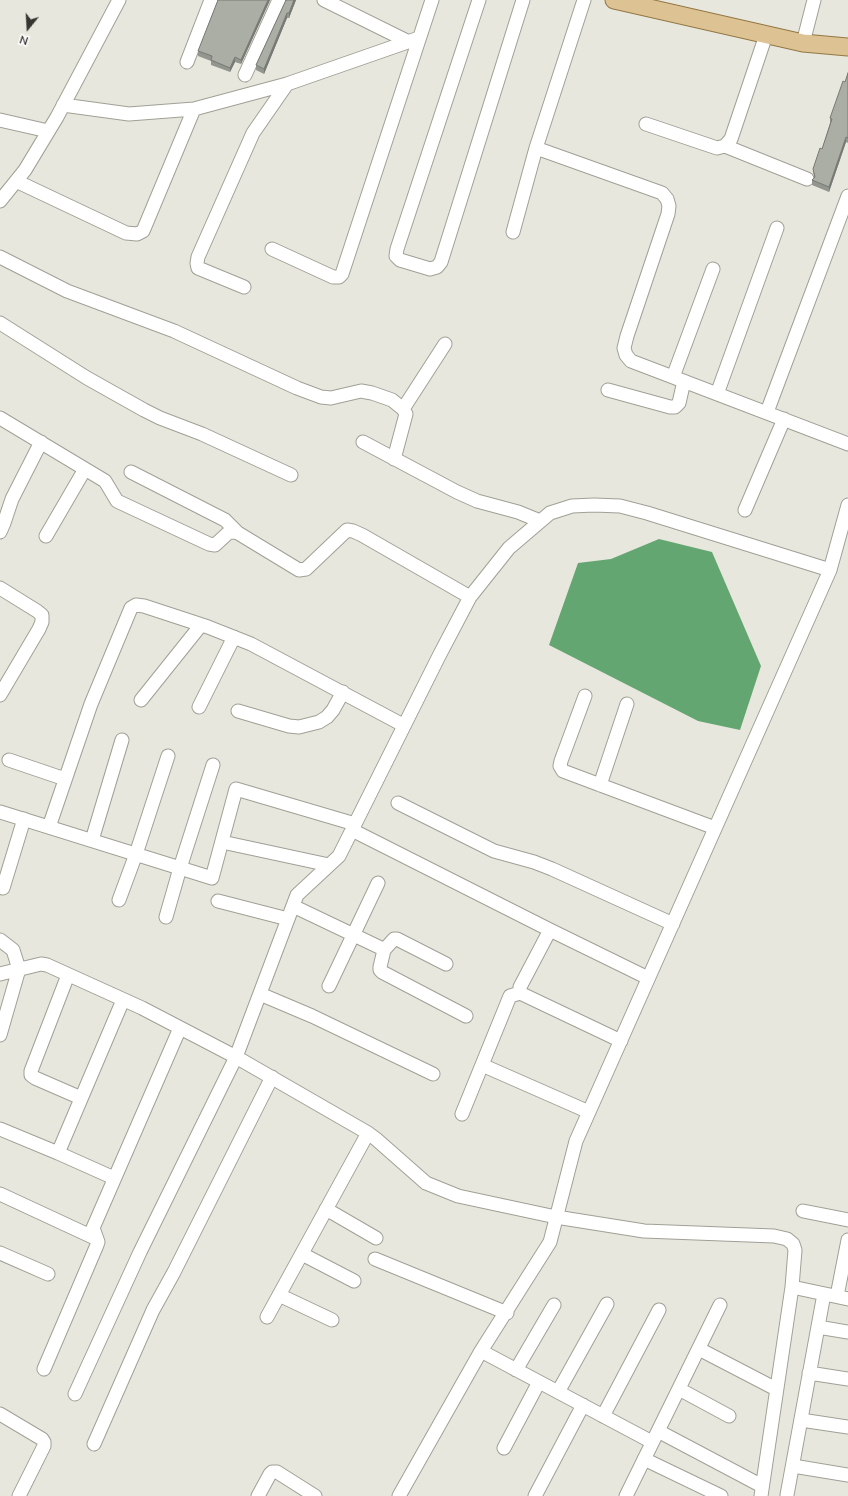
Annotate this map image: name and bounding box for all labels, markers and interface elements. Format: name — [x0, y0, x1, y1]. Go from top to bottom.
north arrow — [8, 8, 48, 48]
text: N — [18, 31, 30, 48]

